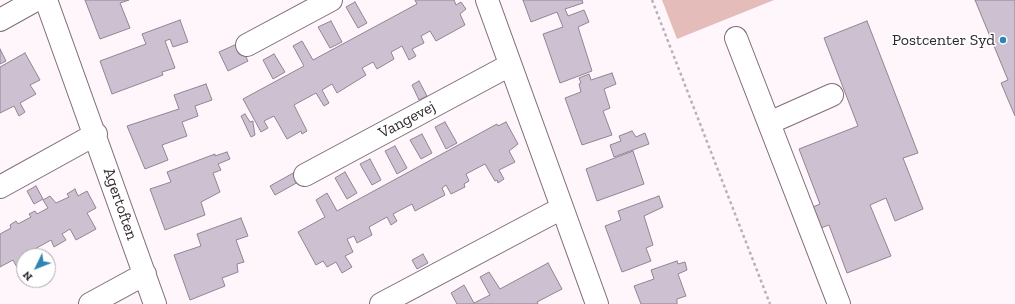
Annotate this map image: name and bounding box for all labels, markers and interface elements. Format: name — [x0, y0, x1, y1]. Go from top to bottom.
place label: Postcenter Syd — [892, 30, 995, 50]
marker: Postcenter Syd — [998, 35, 1008, 45]
street label: Vangevej — [375, 97, 439, 143]
street label: Agertoften — [99, 165, 141, 243]
north arrow — [16, 248, 56, 288]
text: N — [20, 268, 35, 283]

